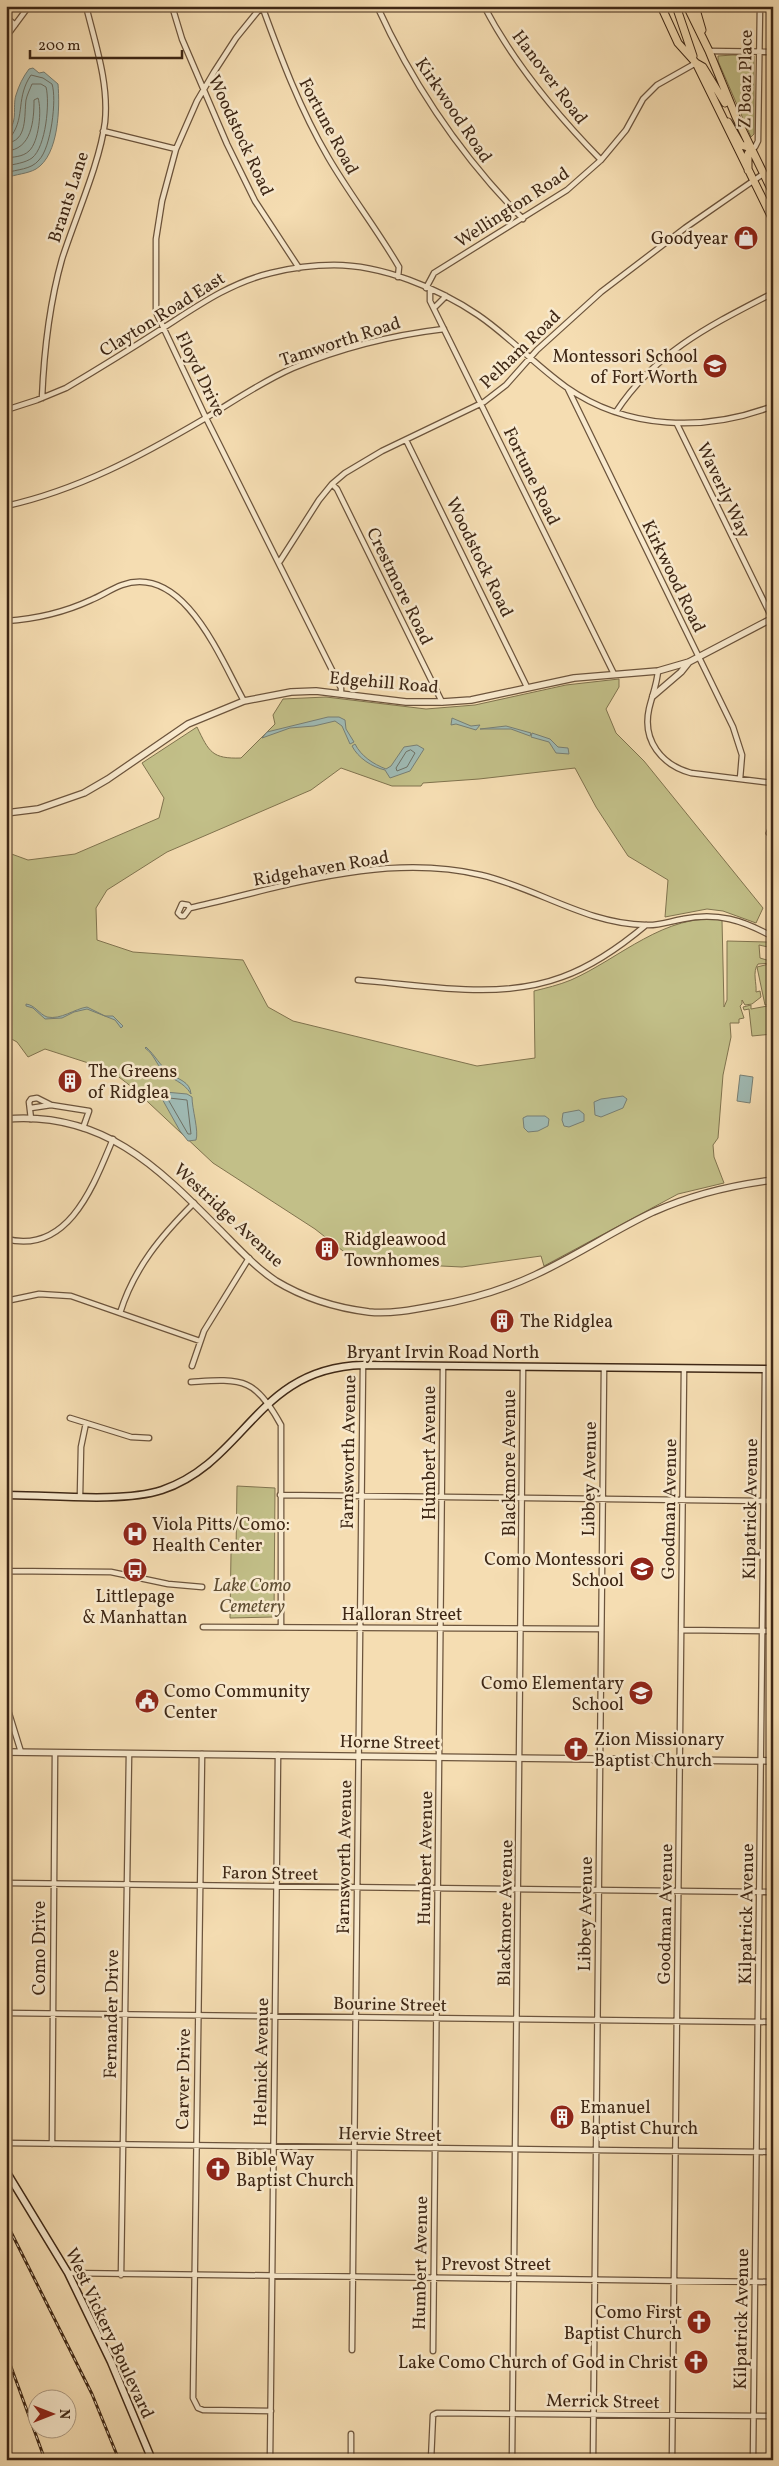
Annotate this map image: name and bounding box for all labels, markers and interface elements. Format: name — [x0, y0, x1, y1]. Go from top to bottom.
street label: Hanover Road — [505, 26, 593, 130]
scale bar — [30, 28, 182, 60]
street label: Z Boaz Place — [733, 29, 760, 129]
text: 200 m — [38, 36, 81, 57]
street label: Kirkwood Road — [408, 53, 497, 169]
street label: Woodstock Road — [201, 71, 279, 200]
street label: Fortune Road — [292, 74, 364, 180]
street label: Brants Lane — [43, 149, 96, 246]
street label: Wellington Road — [451, 162, 575, 255]
shop icon: Goodyear — [733, 225, 759, 251]
place label: Goodyear — [651, 227, 728, 252]
street label: Clayton Road East — [95, 267, 230, 364]
street label: Pelham Road — [475, 305, 567, 395]
street label: Tamworth Road — [277, 311, 404, 374]
street label: Floyd Drive — [168, 328, 231, 422]
place label: Montessori School of Fort Worth — [552, 345, 698, 391]
school or university icon: Montessori School of Fort Worth — [702, 353, 728, 379]
street label: Fortune Road — [496, 423, 565, 530]
street label: Waverly Way — [690, 439, 756, 543]
street label: Woodstock Road — [439, 493, 519, 622]
street label: Kirkwood Road — [635, 516, 711, 637]
street label: Crestmore Road — [359, 524, 438, 650]
street label: Edgehill Road — [328, 666, 440, 701]
street label: Ridgehaven Road — [251, 845, 391, 894]
place label: The Greens of Ridglea — [88, 1060, 177, 1106]
building icon: The Greens of Ridglea — [57, 1068, 83, 1094]
street label: Westridge Avenue — [167, 1158, 289, 1274]
place label: Ridgleawood Townhomes — [344, 1228, 446, 1274]
building icon: Ridgleawood Townhomes — [314, 1236, 340, 1262]
building icon: The Ridglea — [489, 1308, 515, 1334]
place label: The Ridglea — [520, 1310, 613, 1335]
street label: Bryant Irvin Road North — [346, 1341, 540, 1366]
street label: Farnsworth Avenue — [336, 1375, 363, 1529]
street label: Humbert Avenue — [418, 1386, 443, 1520]
street label: Blackmore Avenue — [498, 1389, 523, 1537]
street label: Libbey Avenue — [577, 1421, 604, 1537]
street label: Kilpatrick Avenue — [738, 1438, 765, 1580]
street label: Goodman Avenue — [657, 1439, 684, 1580]
place label: Viola Pitts/Como: Health Center — [152, 1513, 290, 1559]
hospital icon: Viola Pitts/Como: Health Center — [122, 1521, 148, 1547]
place label: Como Montessori School — [484, 1548, 624, 1594]
school or university icon: Como Montessori School — [629, 1556, 655, 1582]
bus stop icon: Littlepage & Manhattan — [122, 1557, 148, 1583]
park label: Lake Como Cemetery — [213, 1574, 291, 1620]
place label: Littlepage & Manhattan — [82, 1585, 188, 1631]
street label: Halloran Street — [342, 1603, 462, 1628]
place label: Como Elementary School — [481, 1672, 624, 1718]
place label: Como Community Center — [164, 1680, 310, 1726]
school or university icon: Como Elementary School — [628, 1680, 654, 1706]
public building icon: Como Community Center — [134, 1688, 160, 1714]
place label: Zion Missionary Baptist Church — [594, 1728, 725, 1774]
street label: Horne Street — [339, 1730, 441, 1757]
church icon: Zion Missionary Baptist Church — [563, 1736, 589, 1762]
street label: Farnsworth Avenue — [332, 1780, 359, 1934]
street label: Humbert Avenue — [413, 1791, 440, 1925]
street label: Blackmore Avenue — [493, 1839, 520, 1987]
street label: Kilpatrick Avenue — [734, 1843, 761, 1985]
street label: Goodman Avenue — [653, 1844, 680, 1985]
street label: Libbey Avenue — [573, 1856, 600, 1972]
street label: Faron Street — [221, 1861, 319, 1888]
street label: Como Drive — [28, 1901, 53, 1995]
street label: Fernander Drive — [99, 1949, 126, 2079]
street label: Bourine Street — [333, 1992, 447, 2019]
street label: Helmick Avenue — [249, 1997, 276, 2127]
street label: Carver Drive — [171, 2028, 198, 2130]
place label: Emanuel Baptist Church — [580, 2096, 699, 2142]
building icon: Emanuel Baptist Church — [549, 2104, 575, 2130]
street label: Hervie Street — [338, 2122, 442, 2149]
place label: Bible Way Baptist Church — [236, 2148, 355, 2194]
church icon: Bible Way Baptist Church — [205, 2156, 231, 2182]
street label: Humbert Avenue — [408, 2196, 435, 2330]
street label: West Vickery Boulevard — [58, 2244, 159, 2423]
street label: Kilpatrick Avenue — [729, 2248, 756, 2390]
street label: Prevost Street — [441, 2253, 551, 2278]
place label: Como First Baptist Church — [564, 2301, 682, 2347]
church icon: Como First Baptist Church — [686, 2309, 712, 2335]
church icon: Lake Como Church of God in Christ — [683, 2349, 709, 2375]
place label: Lake Como Church of God in Christ — [398, 2351, 678, 2376]
north arrow — [28, 2388, 78, 2438]
street label: Merrick Street — [546, 2389, 660, 2416]
text: N — [54, 2409, 73, 2419]

